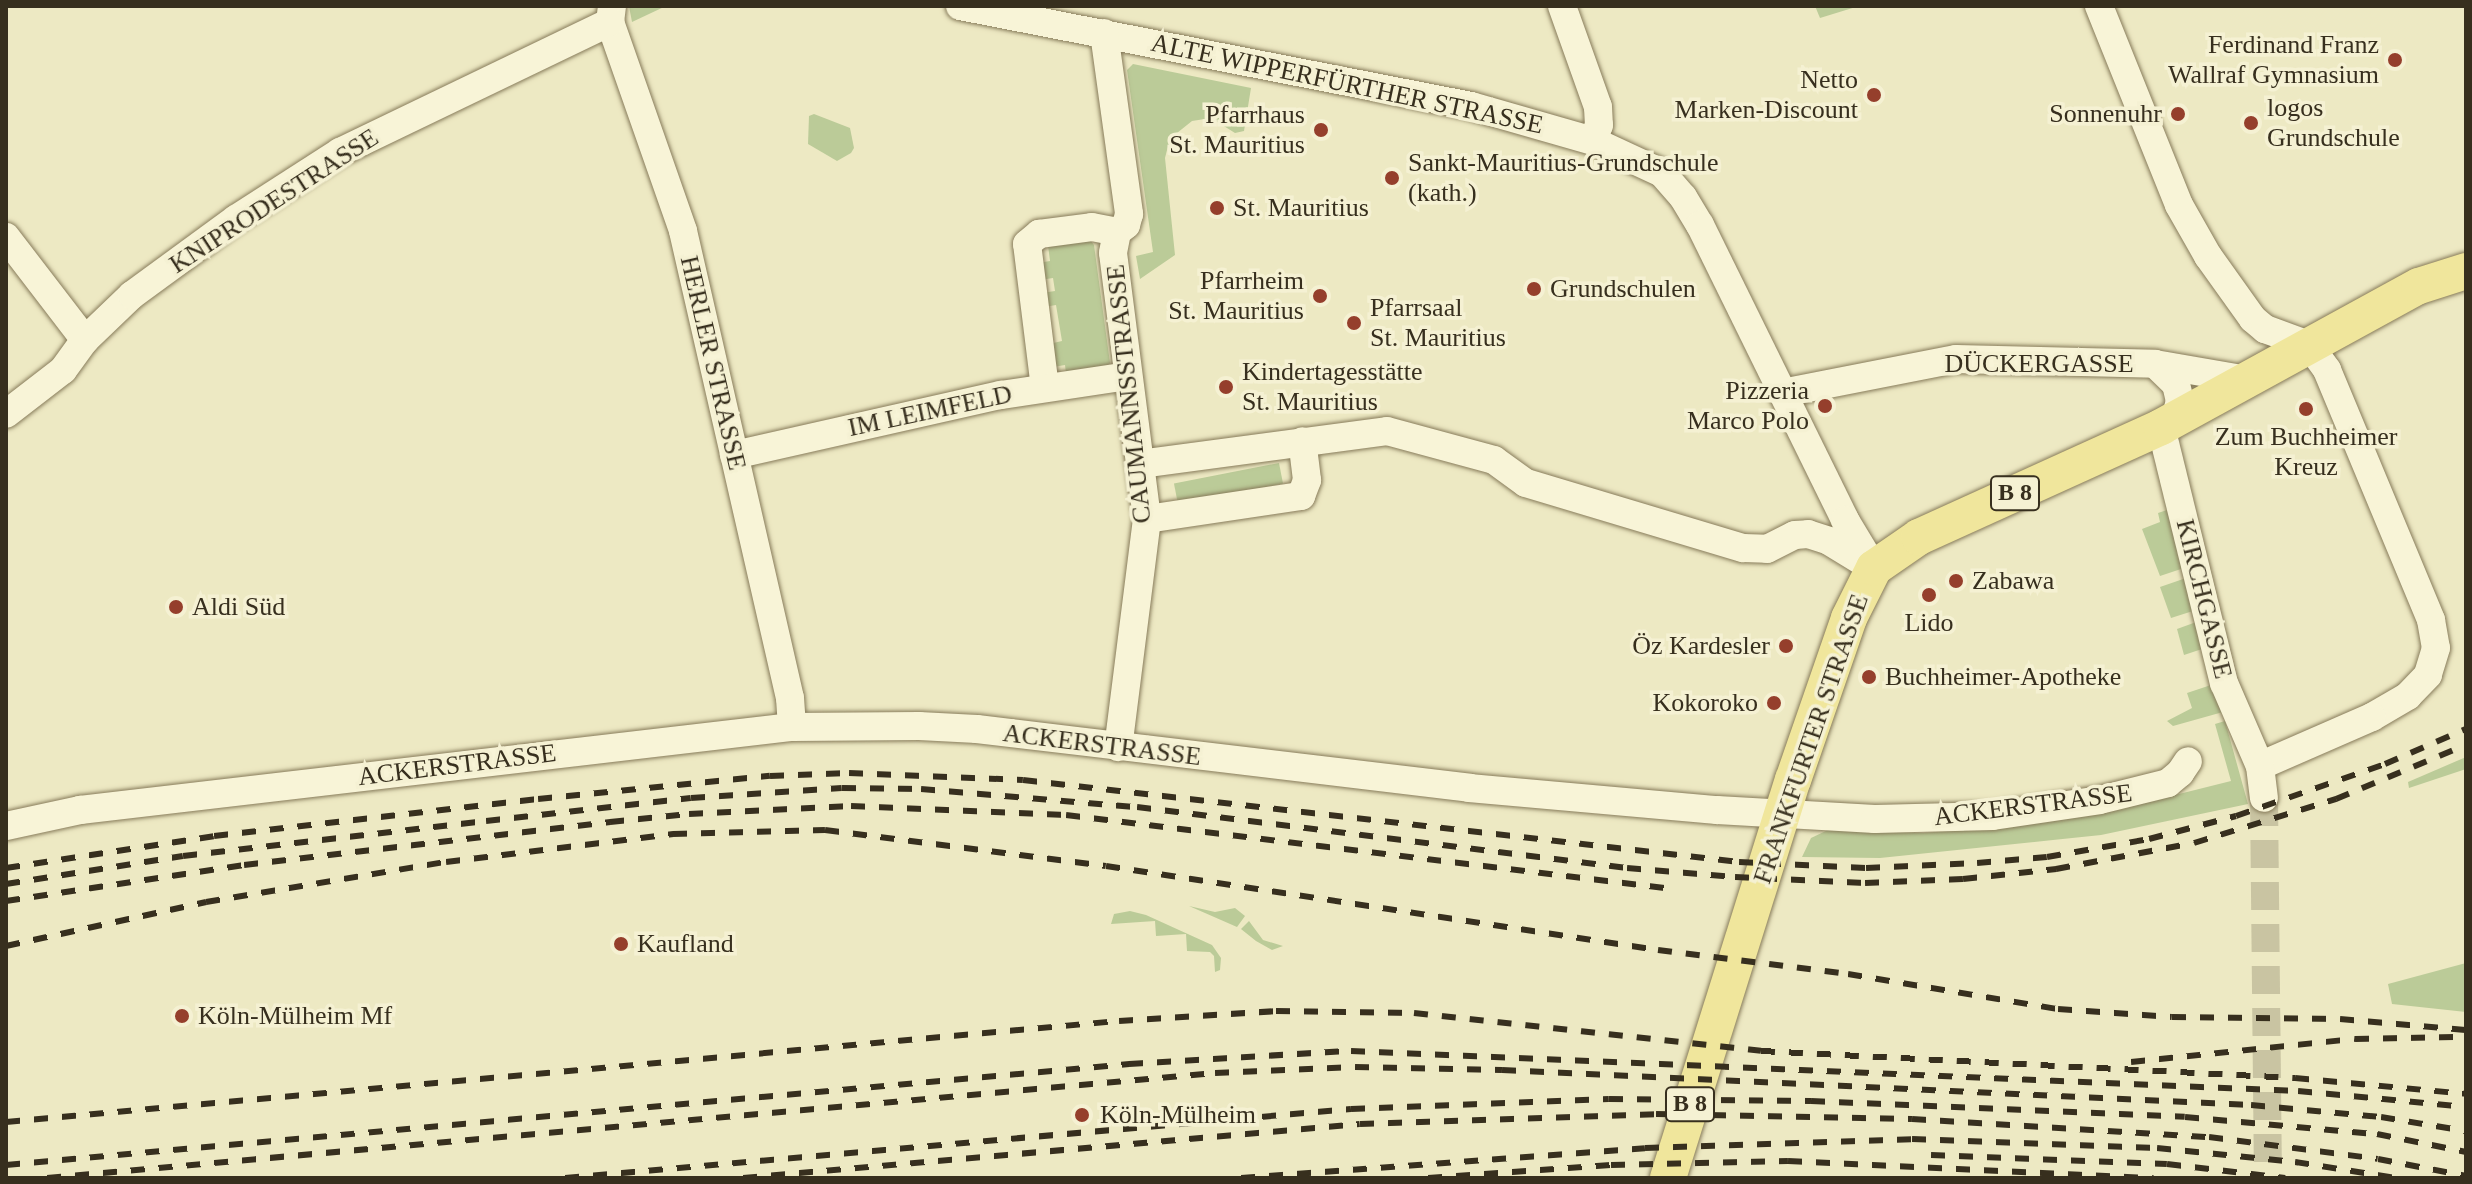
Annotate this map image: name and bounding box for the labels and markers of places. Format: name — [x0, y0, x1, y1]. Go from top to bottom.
place label: Ferdinand Franz Wallraf Gymnasium — [2168, 29, 2379, 90]
marker: Ferdinand Franz Wallraf Gymnasium — [2386, 51, 2404, 69]
place label: Netto Marken-Discount — [1675, 64, 1858, 126]
marker: Netto Marken-Discount — [1865, 86, 1883, 104]
place label: logos Grundschule — [2267, 92, 2400, 154]
place label: Sonnenuhr — [2049, 98, 2162, 130]
place label: Pfarrhaus St. Mauritius — [1169, 99, 1305, 160]
marker: Sonnenuhr — [2169, 105, 2187, 123]
marker: logos Grundschule — [2242, 114, 2260, 132]
marker: Pfarrhaus St. Mauritius — [1312, 121, 1330, 139]
place label: Sankt-Mauritius-Grundschule (kath.) — [1408, 147, 1719, 208]
marker: Sankt-Mauritius-Grundschule (kath.) — [1383, 169, 1401, 187]
place label: St. Mauritius — [1233, 192, 1369, 224]
marker: St. Mauritius — [1208, 199, 1226, 217]
place label: Pfarrheim St. Mauritius — [1168, 265, 1304, 326]
place label: Grundschulen — [1550, 273, 1696, 305]
marker: Grundschulen — [1525, 280, 1543, 298]
marker: Pfarrheim St. Mauritius — [1311, 287, 1329, 305]
place label: Pfarrsaal St. Mauritius — [1370, 292, 1506, 354]
marker: Pfarrsaal St. Mauritius — [1345, 314, 1363, 332]
place label: Kindertagesstätte St. Mauritius — [1242, 356, 1422, 418]
place label: Pizzeria Marco Polo — [1687, 375, 1809, 436]
marker: Kindertagesstätte St. Mauritius — [1217, 378, 1235, 396]
marker: Pizzeria Marco Polo — [1816, 397, 1834, 415]
marker: Zum Buchheimer Kreuz — [2297, 400, 2315, 418]
place label: Zum Buchheimer Kreuz — [2215, 421, 2397, 482]
place label: Zabawa — [1972, 565, 2054, 597]
marker: Zabawa — [1947, 572, 1965, 590]
marker: Lido — [1920, 586, 1938, 604]
place label: Aldi Süd — [192, 591, 285, 623]
marker: Aldi Süd — [167, 598, 185, 616]
place label: Lido — [1904, 607, 1954, 639]
place label: Öz Kardesler — [1632, 630, 1770, 662]
marker: Öz Kardesler — [1777, 637, 1795, 655]
place label: Buchheimer-Apotheke — [1885, 661, 2121, 693]
marker: Buchheimer-Apotheke — [1860, 668, 1878, 686]
place label: Kokoroko — [1653, 687, 1758, 719]
marker: Kokoroko — [1765, 694, 1783, 712]
place label: Kaufland — [637, 928, 734, 960]
marker: Kaufland — [612, 935, 630, 953]
place label: Köln-Mülheim Mf — [198, 1000, 392, 1032]
marker: Köln-Mülheim Mf — [173, 1007, 191, 1025]
place label: Köln-Mülheim — [1100, 1099, 1256, 1131]
marker: Köln-Mülheim — [1071, 1104, 1093, 1126]

